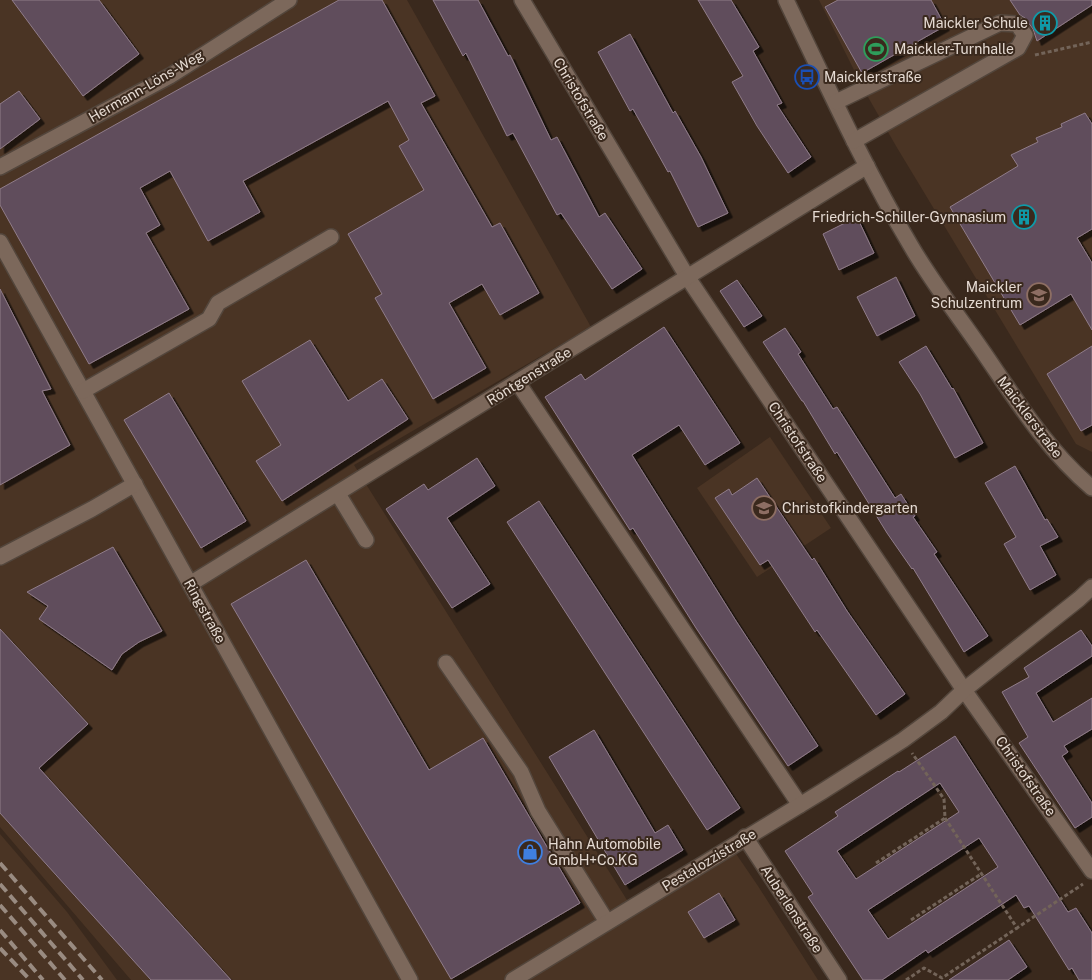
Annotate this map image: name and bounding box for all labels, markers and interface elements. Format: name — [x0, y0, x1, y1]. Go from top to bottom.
building icon: Maickler Schule — [1032, 10, 1058, 36]
place label: Maickler Schule — [923, 15, 1028, 31]
sports icon: Maickler-Turnhalle — [863, 36, 889, 62]
place label: Maickler-Turnhalle — [894, 41, 1014, 57]
street label: Hermann-Löns-Weg — [86, 46, 207, 125]
street label: Christofstraße — [550, 55, 612, 143]
bus stop icon: Maicklerstraße — [794, 64, 820, 90]
place label: Maicklerstraße — [824, 69, 922, 85]
building icon: Friedrich-Schiller-Gymnasium — [1011, 204, 1037, 230]
place label: Friedrich-Schiller-Gymnasium — [812, 209, 1006, 225]
place label: Maickler Schulzentrum — [931, 279, 1022, 311]
school or university icon: Maickler Schulzentrum — [1026, 282, 1052, 308]
street label: Röntgenstraße — [484, 344, 574, 408]
street label: Maicklerstraße — [994, 373, 1066, 461]
street label: Christofstraße — [765, 399, 831, 485]
school or university icon: Christofkindergarten — [751, 495, 777, 521]
place label: Christofkindergarten — [782, 500, 918, 516]
street label: Ringstraße — [181, 576, 229, 646]
street label: Christofstraße — [993, 733, 1059, 819]
street label: Pestalozzistraße — [659, 826, 759, 894]
place label: Hahn Automobile GmbH+Co.KG — [548, 836, 661, 868]
shop icon: Hahn Automobile GmbH+Co.KG — [517, 839, 543, 865]
street label: Auberlenstraße — [758, 862, 826, 956]

